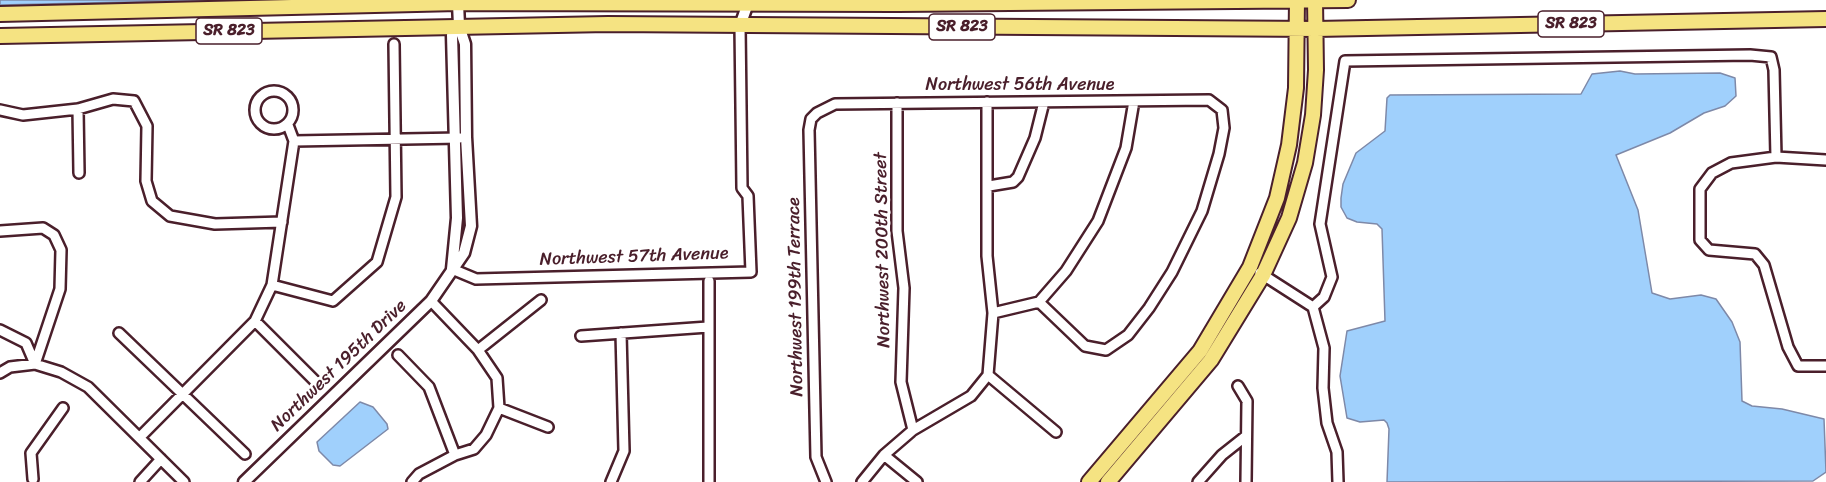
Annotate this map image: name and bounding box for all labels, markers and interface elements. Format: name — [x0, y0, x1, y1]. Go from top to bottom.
road number: SR 823 — [1538, 11, 1604, 37]
road number: SR 823 — [929, 14, 995, 40]
road number: SR 823 — [196, 18, 262, 44]
street label: Northwest 56th Avenue — [926, 74, 1114, 96]
street label: Northwest 200th Street — [870, 152, 896, 348]
street label: Northwest 199th Terrace — [783, 197, 809, 397]
street label: Northwest 57th Avenue — [539, 243, 729, 271]
street label: Northwest 195th Drive — [267, 295, 411, 437]

